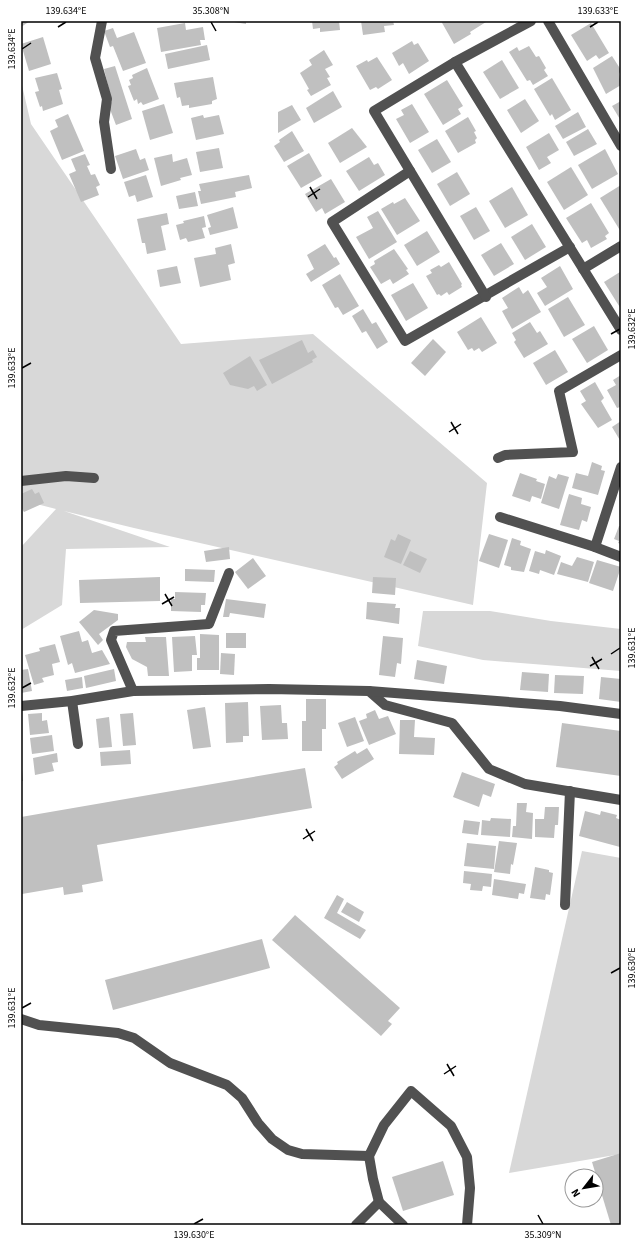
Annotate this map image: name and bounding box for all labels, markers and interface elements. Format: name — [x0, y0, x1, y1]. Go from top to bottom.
text: 139.634°E — [46, 4, 86, 18]
text: 35.308°N — [192, 4, 230, 18]
text: 139.633°E — [578, 4, 618, 18]
text: 139.634°E — [5, 29, 19, 69]
text: 139.632°E — [625, 309, 639, 349]
text: 139.633°E — [5, 348, 19, 388]
text: 139.631°E — [625, 628, 639, 668]
text: 139.632°E — [5, 668, 19, 708]
text: 139.630°E — [625, 948, 639, 988]
text: 139.631°E — [5, 988, 19, 1028]
north arrow — [564, 1168, 604, 1208]
text: N — [568, 1186, 584, 1200]
text: 139.630°E — [174, 1228, 214, 1242]
text: 35.309°N — [524, 1228, 562, 1242]

